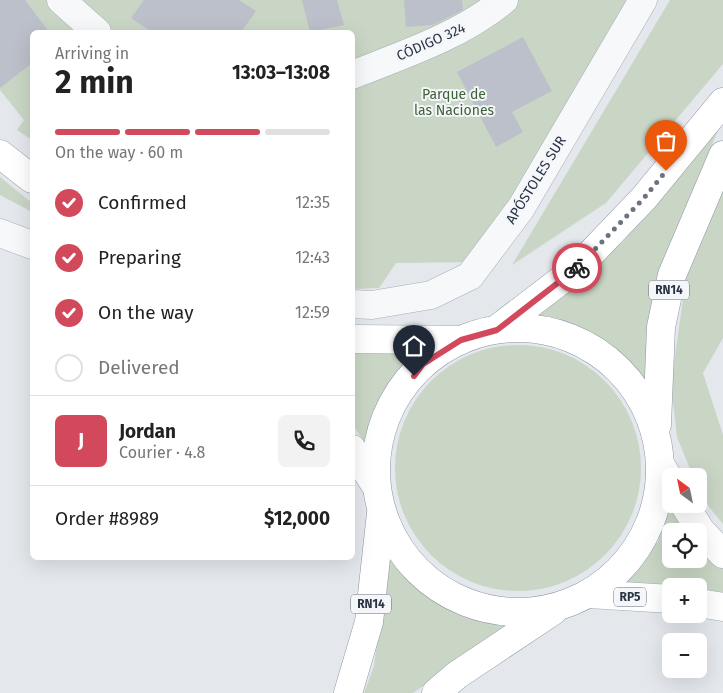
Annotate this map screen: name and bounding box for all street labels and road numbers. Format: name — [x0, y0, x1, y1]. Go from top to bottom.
street label: CÓDIGO 324 — [394, 18, 469, 65]
street label: APÓSTOLES SUR — [501, 132, 570, 227]
road number: RN14 — [649, 280, 689, 300]
road number: RP5 — [614, 588, 646, 606]
road number: RN14 — [351, 594, 391, 614]

